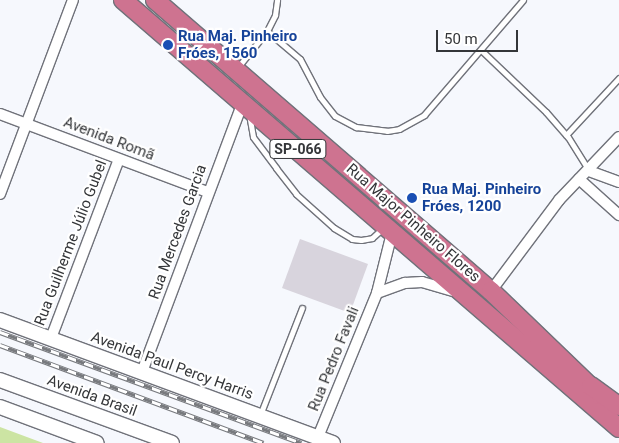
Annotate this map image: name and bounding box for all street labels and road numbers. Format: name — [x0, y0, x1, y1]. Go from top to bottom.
street label: Avenida Romã — [61, 113, 157, 165]
road number: SP-066 — [269, 138, 327, 160]
street label: Rua Guilherme Júlio Gubel — [31, 158, 111, 328]
street label: Rua Major Pinheiro Flores — [342, 160, 484, 286]
street label: Rua Mercedes Garcia — [145, 162, 211, 302]
street label: Rua Pedro Favali — [305, 304, 363, 414]
street label: Avenida Paul Percy Harris — [88, 328, 256, 404]
street label: Avenida Brasil — [45, 371, 139, 421]

